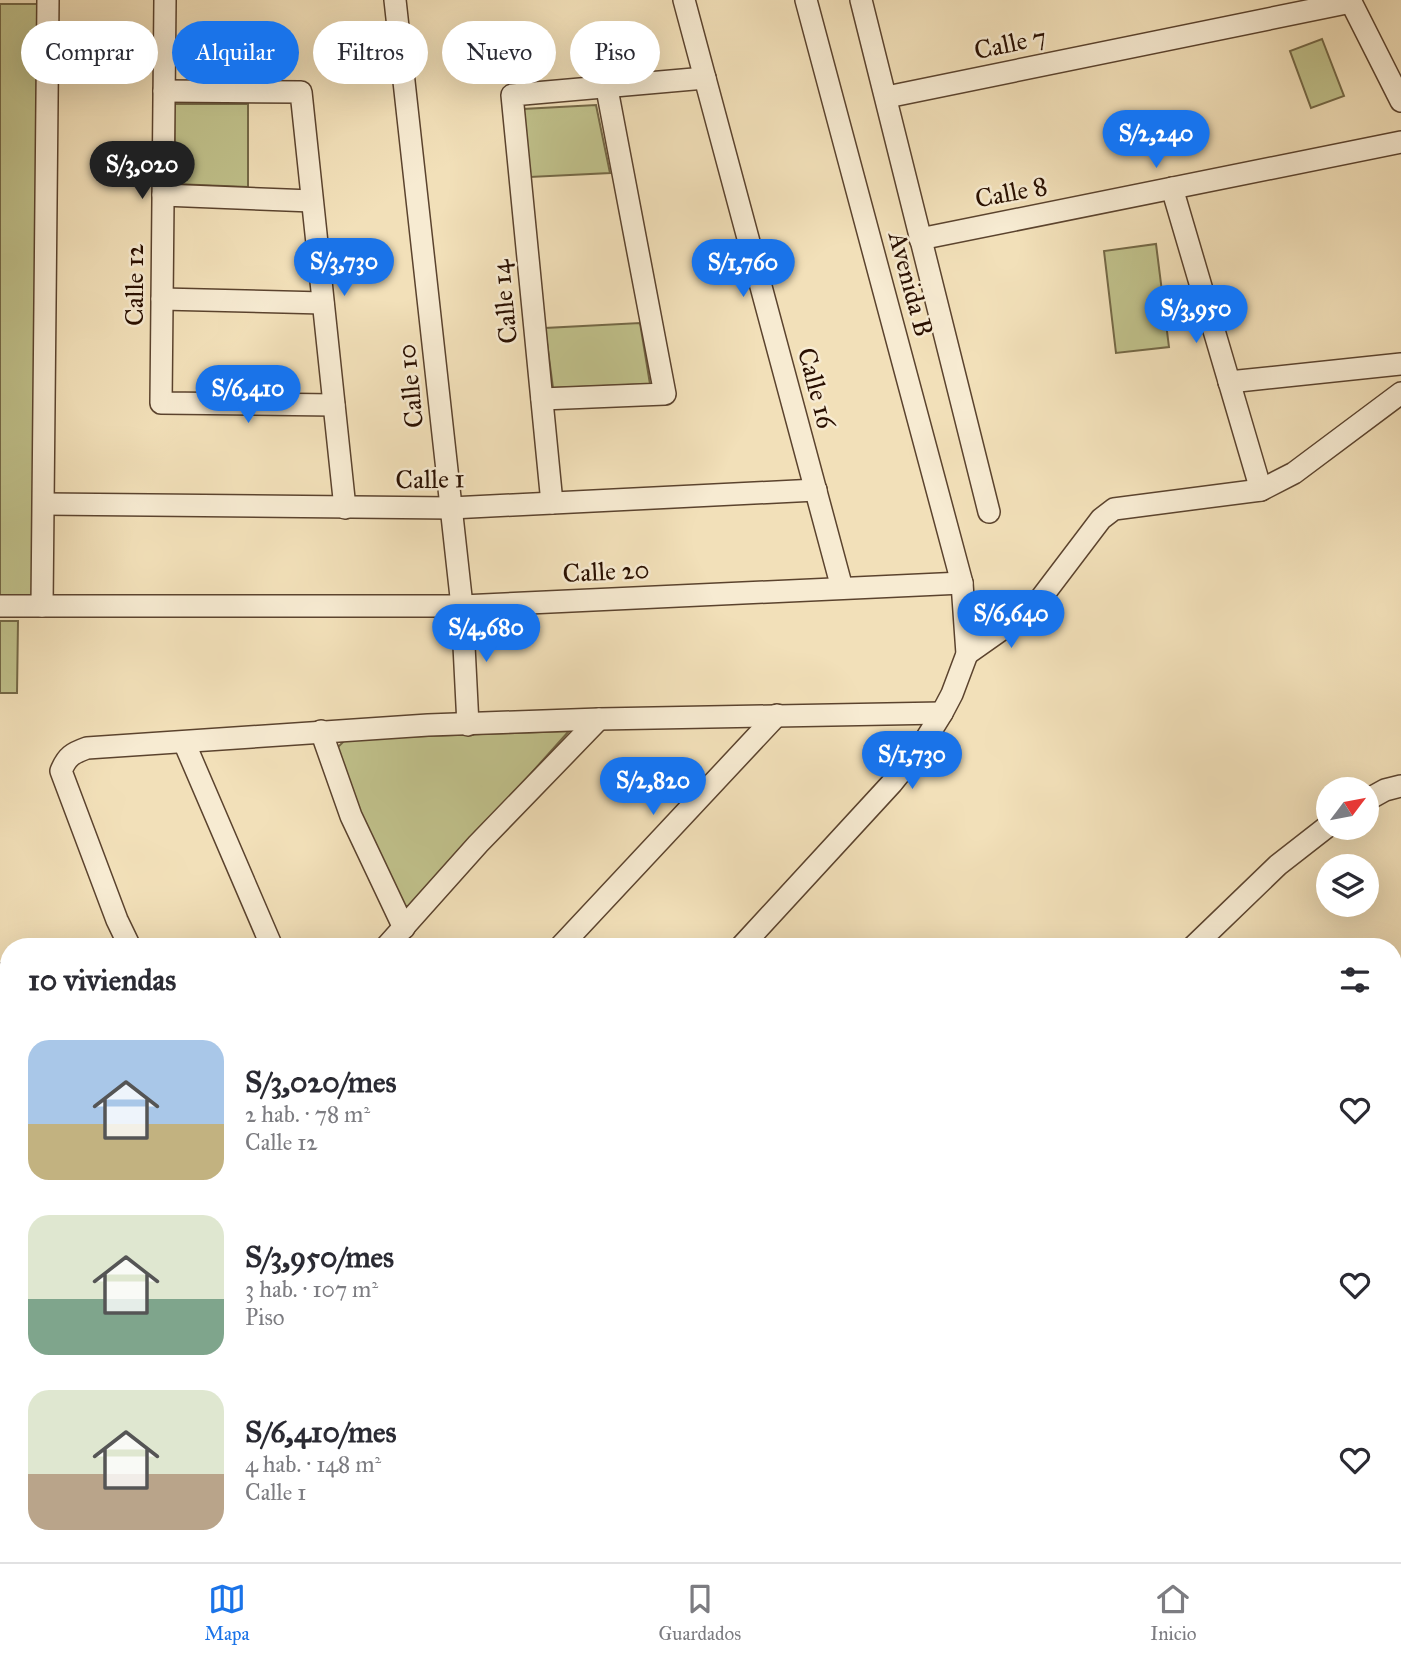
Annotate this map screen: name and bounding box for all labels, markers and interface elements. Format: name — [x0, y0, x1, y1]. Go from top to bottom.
street label: Calle 7 — [971, 20, 1049, 66]
chip: Comprar — [21, 21, 158, 84]
chip: Alquilar — [172, 21, 299, 84]
chip: Filtros — [313, 21, 428, 84]
chip: Nuevo — [442, 21, 556, 84]
chip: Piso — [570, 21, 660, 84]
pin: S/2,240 — [1091, 110, 1221, 170]
text: S/2,240 — [1119, 119, 1193, 147]
pin: S/3,020 — [77, 142, 207, 201]
text: S/3,020 — [106, 150, 178, 178]
street label: Calle 8 — [972, 169, 1050, 215]
street label: Avenida B — [881, 227, 940, 340]
pin: S/3,730 — [279, 238, 409, 298]
pin: S/1,760 — [678, 240, 808, 299]
street label: Calle 12 — [118, 244, 150, 326]
text: S/3,730 — [310, 247, 378, 275]
text: S/1,760 — [708, 248, 778, 276]
street label: Calle 14 — [484, 258, 524, 345]
pin: S/3,950 — [1131, 286, 1261, 345]
text: S/3,950 — [1161, 294, 1231, 322]
street label: Calle 10 — [390, 342, 430, 430]
street label: Calle 16 — [791, 344, 843, 433]
pin: S/6,410 — [183, 366, 313, 425]
text: S/6,410 — [212, 374, 284, 402]
street label: Calle 1 — [395, 462, 465, 496]
street label: Calle 20 — [562, 553, 650, 589]
pin: S/6,640 — [946, 590, 1076, 650]
text: S/6,640 — [973, 599, 1049, 627]
pin: S/4,680 — [421, 604, 551, 664]
text: S/4,680 — [448, 613, 524, 641]
pin: S/1,730 — [847, 732, 977, 791]
text: S/1,730 — [878, 740, 946, 768]
pin: S/2,820 — [588, 758, 718, 817]
text: S/2,820 — [616, 766, 690, 794]
north arrow — [1316, 777, 1379, 840]
map controls — [1316, 777, 1379, 917]
button: layers — [1316, 854, 1379, 917]
icon: filters — [1336, 961, 1374, 999]
text: 10 viviendas — [28, 962, 176, 998]
text: S/3,020/mes — [245, 1064, 396, 1100]
icon: home — [84, 1068, 168, 1152]
icon: heart — [1336, 1091, 1374, 1129]
text: 2 hab. · 78 m² — [245, 1100, 370, 1128]
text: Calle 12 — [245, 1128, 318, 1156]
text: S/3,950/mes — [245, 1239, 394, 1275]
icon: home — [84, 1243, 168, 1327]
icon: heart — [1336, 1266, 1374, 1304]
text: 3 hab. · 107 m² — [245, 1275, 378, 1303]
text: Piso — [245, 1303, 285, 1331]
text: S/6,410/mes — [245, 1414, 397, 1450]
icon: home — [84, 1418, 168, 1502]
icon: heart — [1336, 1441, 1374, 1479]
text: 4 hab. · 148 m² — [245, 1450, 381, 1478]
text: Calle 1 — [245, 1478, 306, 1506]
tab: Mapa — [204, 1580, 250, 1645]
tab: Guardados — [658, 1580, 741, 1645]
tab: Inicio — [1150, 1580, 1197, 1645]

